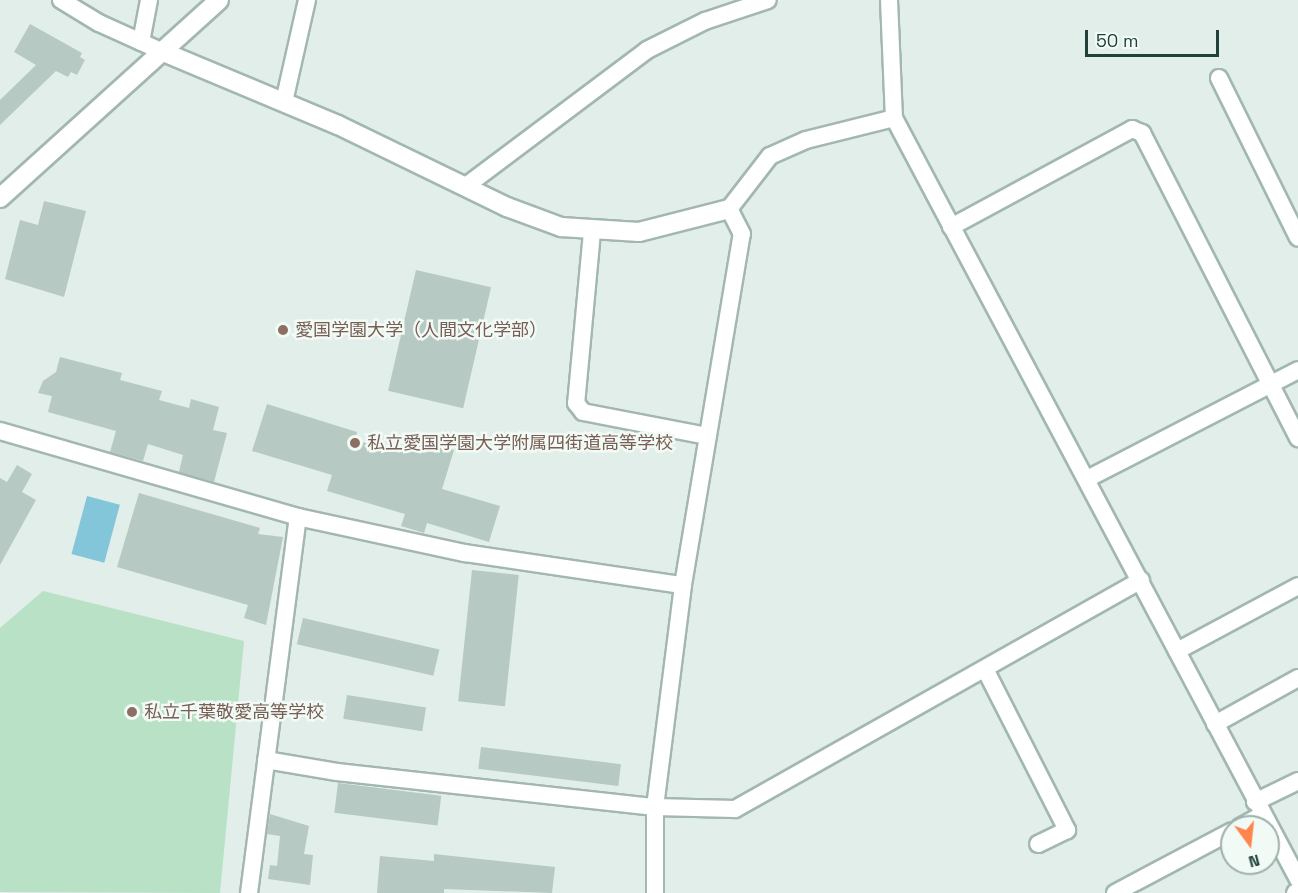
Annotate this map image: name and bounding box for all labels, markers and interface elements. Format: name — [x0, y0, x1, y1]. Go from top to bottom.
scale bar — [1088, 18, 1222, 56]
text: 50 m — [1096, 29, 1138, 52]
place label: 愛国学園大学（人間文化学部） — [295, 319, 547, 341]
marker: 愛国学園大学（人間文化学部） — [276, 323, 290, 337]
place label: 私立愛国学園大学附属四街道高等学校 — [367, 432, 673, 454]
marker: 私立愛国学園大学附属四街道高等学校 — [348, 436, 362, 450]
place label: 私立千葉敬愛高等学校 — [144, 701, 324, 723]
marker: 私立千葉敬愛高等学校 — [125, 705, 139, 719]
north arrow — [1220, 815, 1280, 875]
text: N — [1246, 849, 1262, 872]

